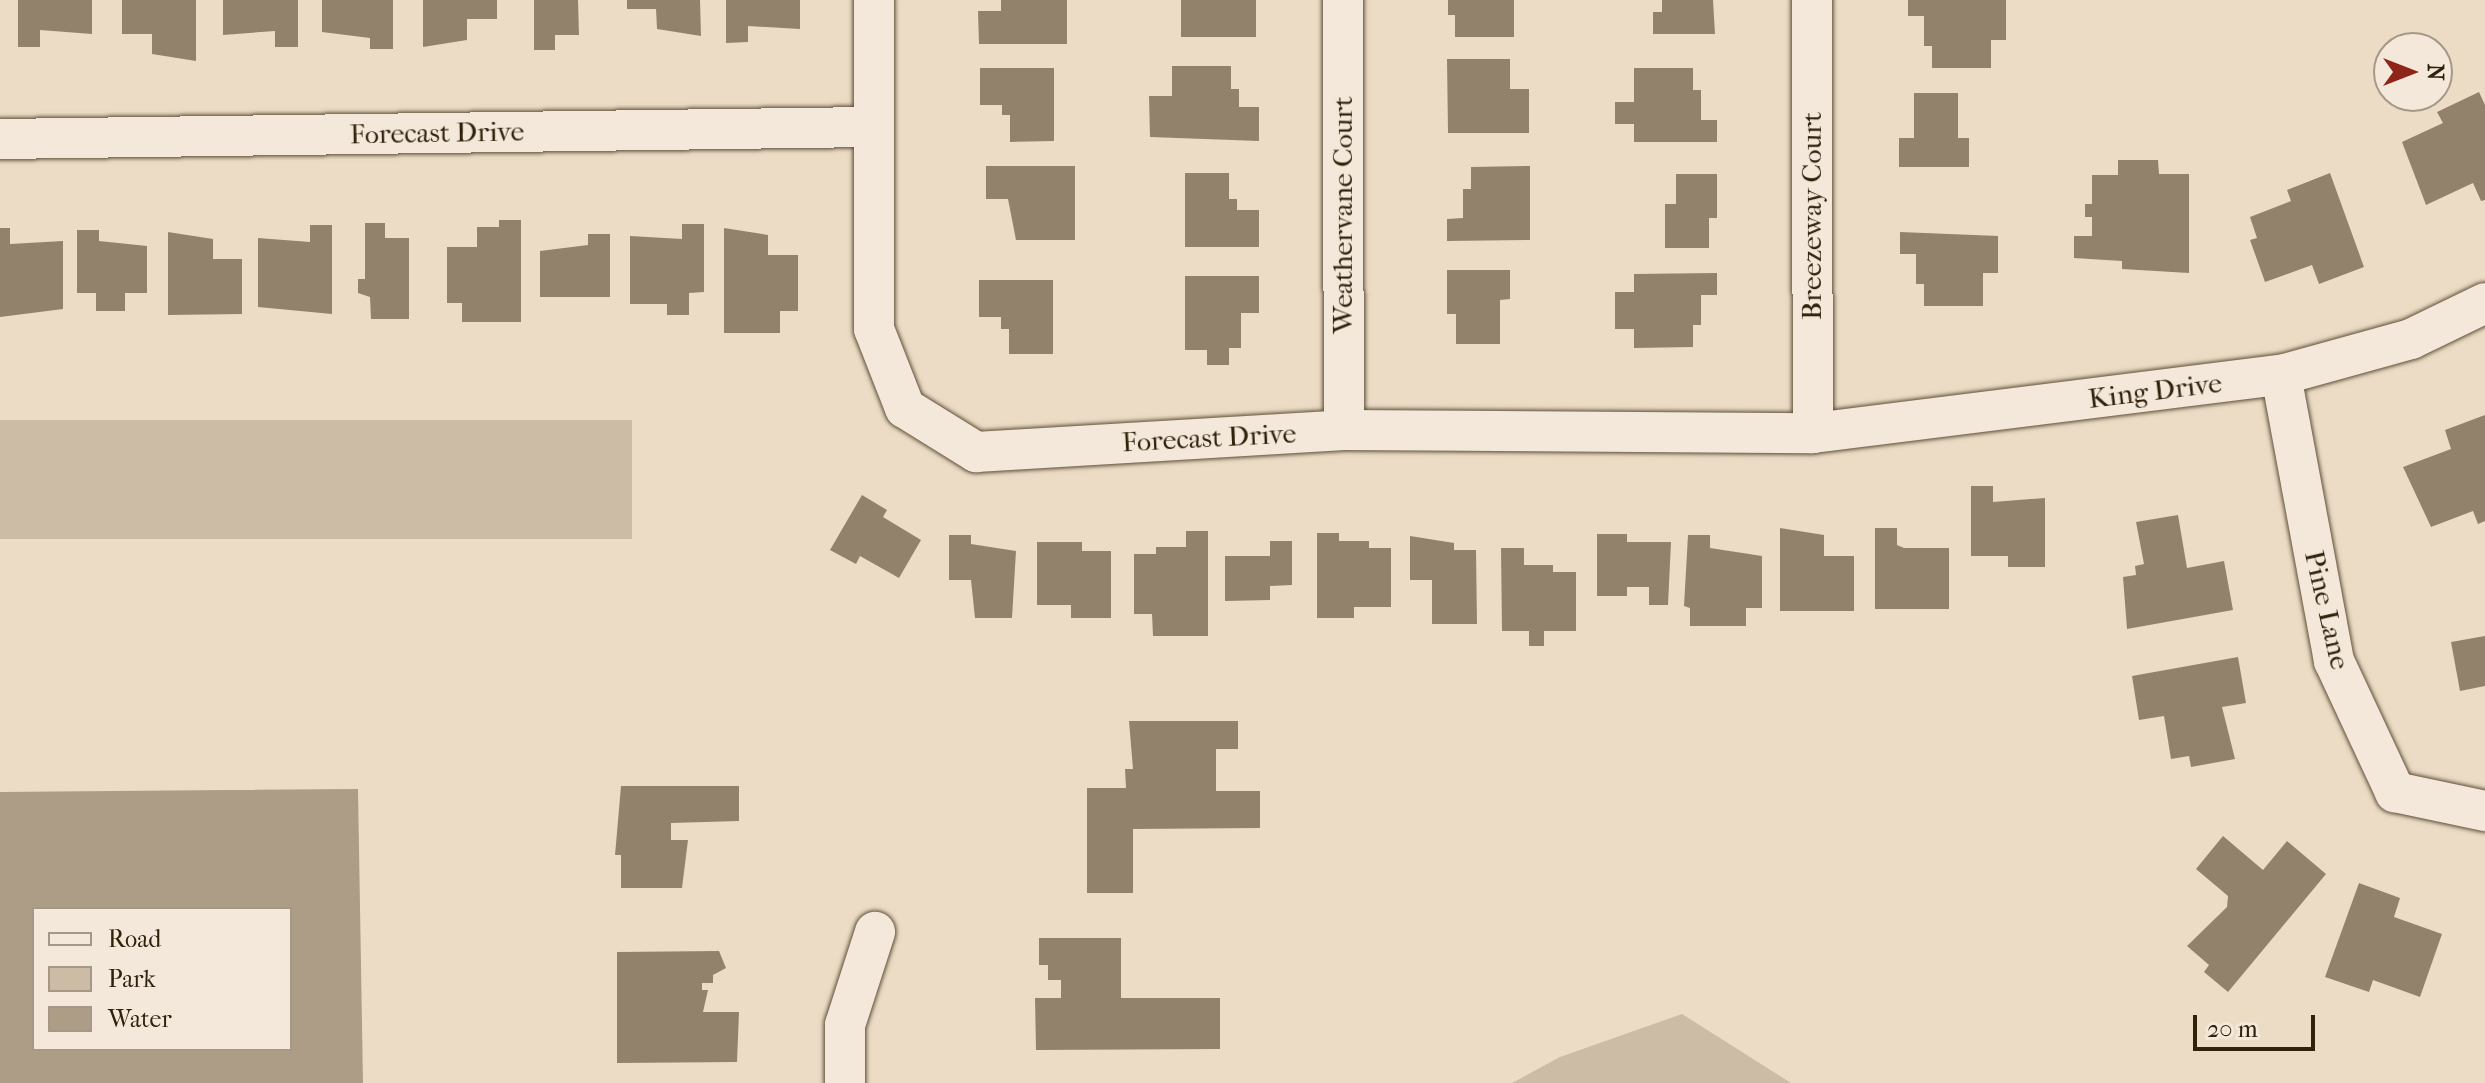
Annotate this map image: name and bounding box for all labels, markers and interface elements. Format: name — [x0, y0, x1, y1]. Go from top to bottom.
north arrow — [2373, 32, 2453, 112]
text: N — [2422, 64, 2448, 80]
street label: Weathervane Court — [1326, 96, 1360, 334]
street label: Breezeway Court — [1795, 112, 1829, 320]
street label: Forecast Drive — [349, 115, 525, 151]
street label: King Drive — [2086, 366, 2224, 416]
street label: Forecast Drive — [1121, 417, 1297, 459]
street label: Pine Lane — [2297, 547, 2357, 673]
legend — [32, 907, 292, 1051]
text: Road — [108, 925, 161, 953]
text: Park — [108, 965, 156, 993]
scale bar — [2197, 999, 2319, 1049]
text: Water — [108, 1005, 172, 1033]
text: 20 m — [2207, 1015, 2258, 1043]

